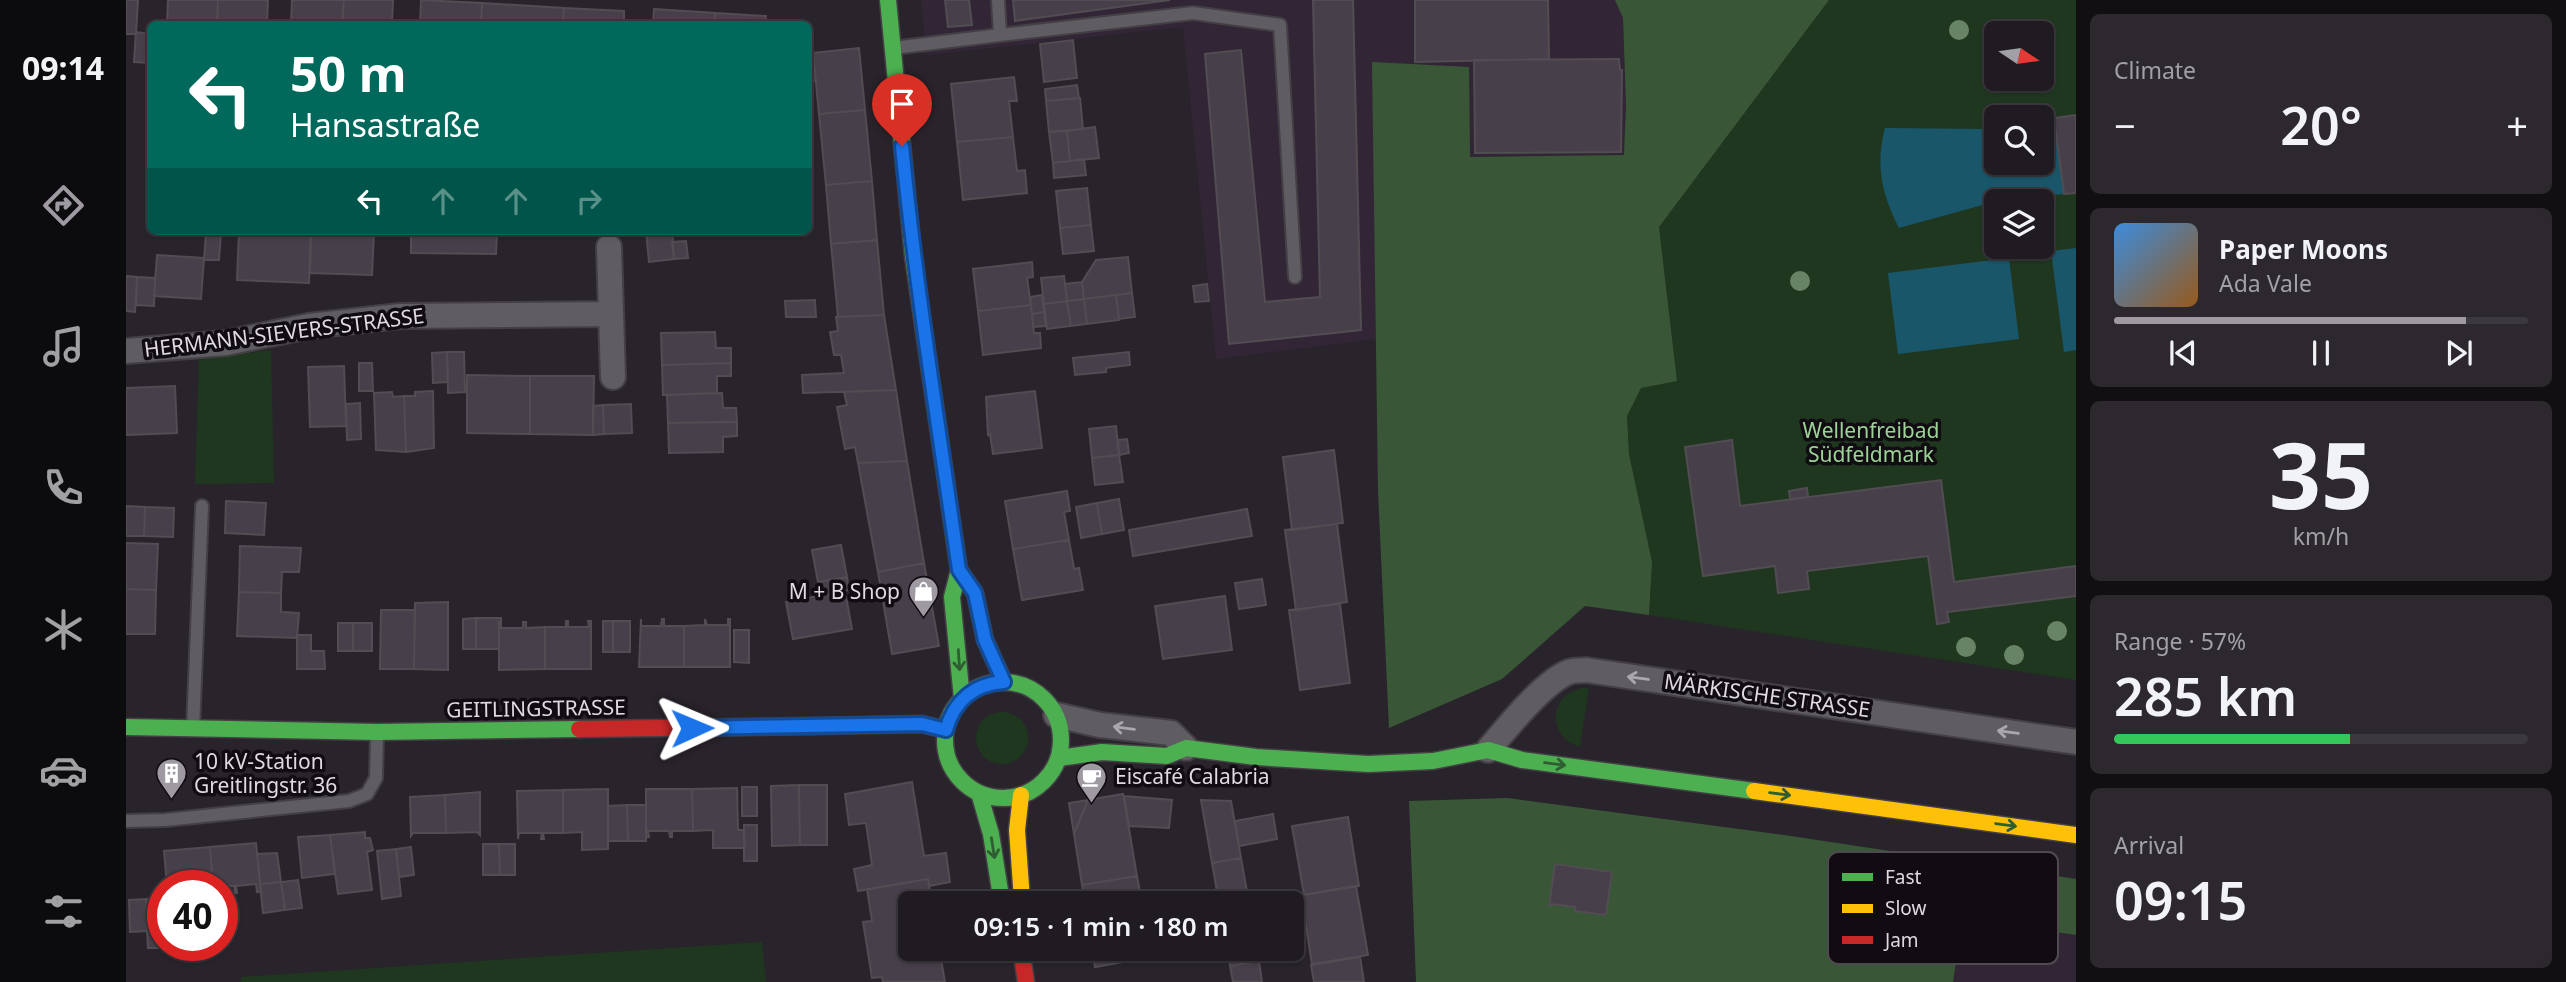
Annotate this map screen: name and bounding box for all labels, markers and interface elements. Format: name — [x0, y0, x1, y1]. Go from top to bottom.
north arrow — [1984, 21, 2054, 91]
map controls — [1984, 21, 2054, 259]
text: 50 m — [290, 40, 407, 106]
text: 09:14 — [22, 46, 104, 89]
icon: left — [175, 49, 266, 140]
text: Climate — [2114, 54, 2196, 86]
pin — [872, 74, 932, 146]
icon: arrive — [883, 85, 921, 123]
text: 20° — [2280, 89, 2362, 160]
text: − — [2114, 99, 2136, 151]
text: + — [2506, 99, 2528, 151]
text: Hansastraße — [290, 103, 480, 146]
button: search — [1984, 105, 2054, 175]
icon: directions — [39, 181, 88, 230]
icon: left — [351, 182, 389, 220]
icon: ahead — [424, 182, 462, 220]
icon: ahead — [497, 182, 535, 220]
icon: right — [570, 182, 608, 220]
button: layers — [1984, 189, 2054, 259]
text: Paper Moons — [2219, 231, 2388, 267]
text: Ada Vale — [2219, 267, 2312, 299]
street label: HERMANN-SIEVERS-STRASSE — [142, 301, 425, 363]
icon: music — [39, 322, 88, 371]
icon: previous — [2164, 334, 2202, 372]
icon: pause — [2302, 334, 2340, 372]
icon: next — [2440, 334, 2478, 372]
text: 35 — [2269, 412, 2373, 536]
park label: Wellenfreibad Südfeldmark — [1803, 416, 1939, 468]
icon: phone — [39, 463, 88, 512]
text: km/h — [2293, 520, 2349, 552]
shop icon: M + B Shop — [906, 575, 940, 619]
place label: M + B Shop — [789, 577, 900, 605]
icon: climate — [39, 605, 88, 654]
text: Range · 57% — [2114, 625, 2246, 657]
one-way arrow — [953, 648, 966, 671]
text: 285 km — [2114, 660, 2297, 731]
street label: MÄRKISCHE STRASSE — [1662, 667, 1872, 723]
one-way arrow — [1627, 671, 1650, 684]
position arrow — [655, 691, 729, 765]
street label: GEITLINGSTRASSE — [446, 692, 626, 724]
one-way arrow — [1114, 721, 1136, 734]
one-way arrow — [1998, 725, 2020, 738]
icon: car — [39, 746, 88, 795]
place label: 10 kV-Station Greitlingstr. 36 — [194, 747, 337, 799]
building icon: 10 kV-Station Greitlingstr. 36 — [154, 757, 188, 801]
one-way arrow — [1543, 757, 1566, 770]
cafe icon: Eiscafé Calabria — [1075, 760, 1109, 804]
place label: Eiscafé Calabria — [1115, 762, 1270, 790]
one-way arrow — [1768, 787, 1791, 800]
one-way arrow — [1994, 819, 2016, 832]
text: Arrival — [2114, 829, 2184, 861]
one-way arrow — [987, 836, 1000, 858]
legend — [1828, 852, 2058, 964]
text: Fast — [1885, 864, 1922, 890]
text: 09:15 — [2114, 864, 2247, 935]
speed limit sign: 40 — [147, 870, 238, 961]
icon: filters — [39, 887, 88, 936]
text: Slow — [1885, 895, 1926, 921]
text: 09:15 · 1 min · 180 m — [974, 908, 1228, 944]
text: Jam — [1883, 927, 1919, 953]

